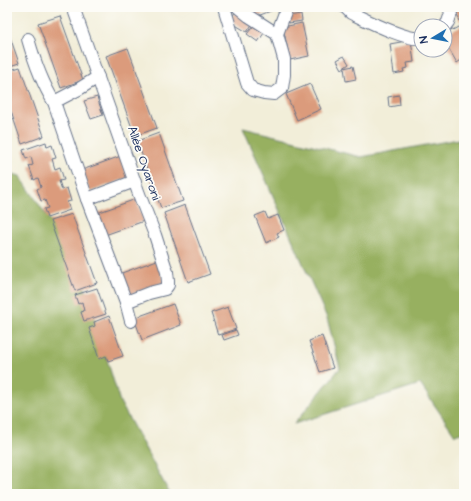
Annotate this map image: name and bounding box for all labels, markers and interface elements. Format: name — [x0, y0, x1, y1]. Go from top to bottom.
north arrow — [413, 18, 453, 58]
text: N — [416, 35, 432, 44]
street label: Allée Oyaroni — [122, 124, 165, 203]

